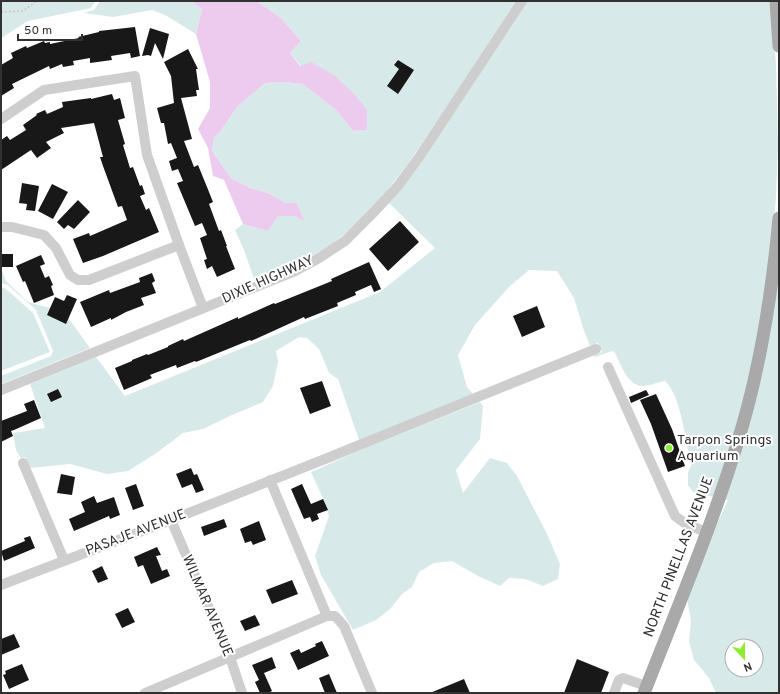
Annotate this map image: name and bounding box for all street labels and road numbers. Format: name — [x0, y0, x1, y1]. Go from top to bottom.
street label: DIXIE HIGHWAY — [220, 252, 316, 308]
street label: NORTH PINELLAS AVENUE — [640, 474, 718, 640]
street label: PASAJE AVENUE — [83, 506, 189, 560]
street label: WILMAR AVENUE — [178, 553, 236, 659]

